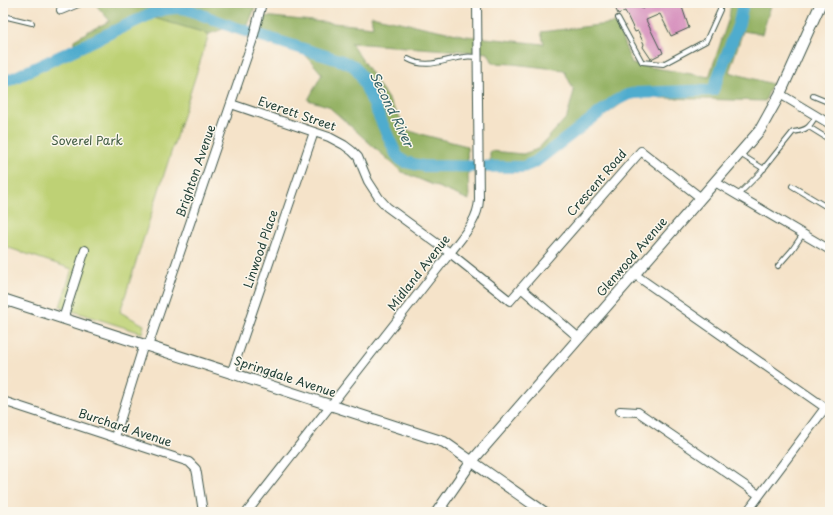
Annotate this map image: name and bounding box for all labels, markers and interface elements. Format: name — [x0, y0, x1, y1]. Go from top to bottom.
water label: Second River — [366, 68, 420, 152]
street label: Everett Street — [256, 91, 339, 135]
street label: Brighton Avenue — [171, 121, 220, 219]
park label: Soverel Park — [51, 131, 123, 149]
street label: Crescent Road — [562, 145, 630, 220]
street label: Linwood Place — [238, 207, 282, 290]
street label: Glenwood Avenue — [592, 212, 671, 300]
street label: Midland Avenue — [383, 230, 454, 314]
street label: Springdale Avenue — [232, 351, 339, 401]
street label: Burchard Avenue — [76, 403, 175, 451]

